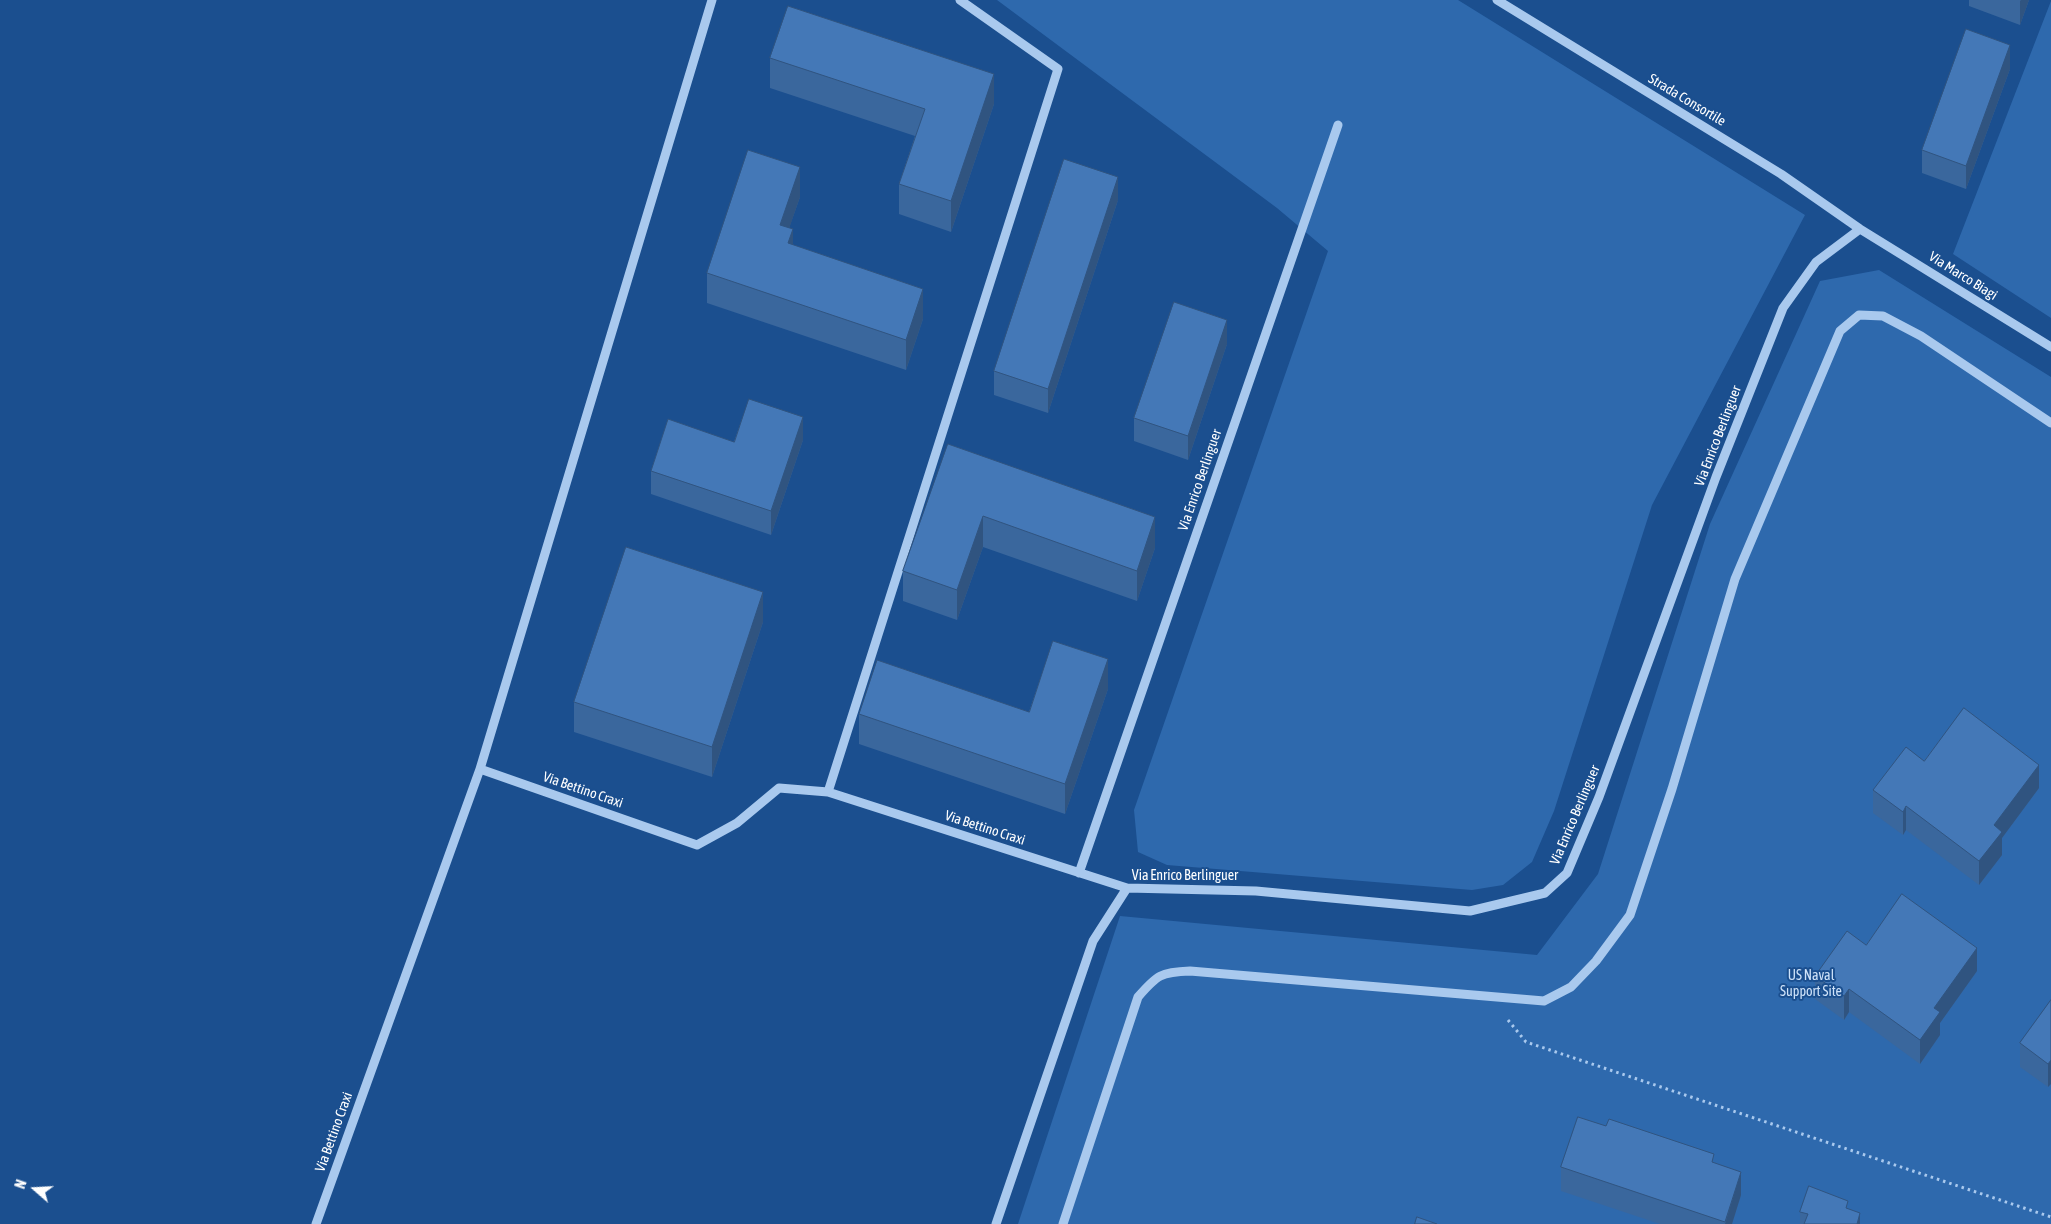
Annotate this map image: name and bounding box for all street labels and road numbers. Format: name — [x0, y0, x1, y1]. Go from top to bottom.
street label: Strada Consortile — [1645, 70, 1729, 130]
street label: Via Marco Biagi — [1926, 248, 2000, 304]
street label: Via Enrico Berlinguer — [1691, 383, 1745, 489]
street label: Via Enrico Berlinguer — [1175, 427, 1225, 533]
street label: Via Enrico Berlinguer — [1546, 763, 1604, 867]
street label: Via Bettino Craxi — [541, 768, 625, 812]
street label: Via Bettino Craxi — [943, 807, 1027, 849]
street label: Via Enrico Berlinguer — [1132, 868, 1238, 884]
street label: Via Bettino Craxi — [312, 1090, 356, 1174]

